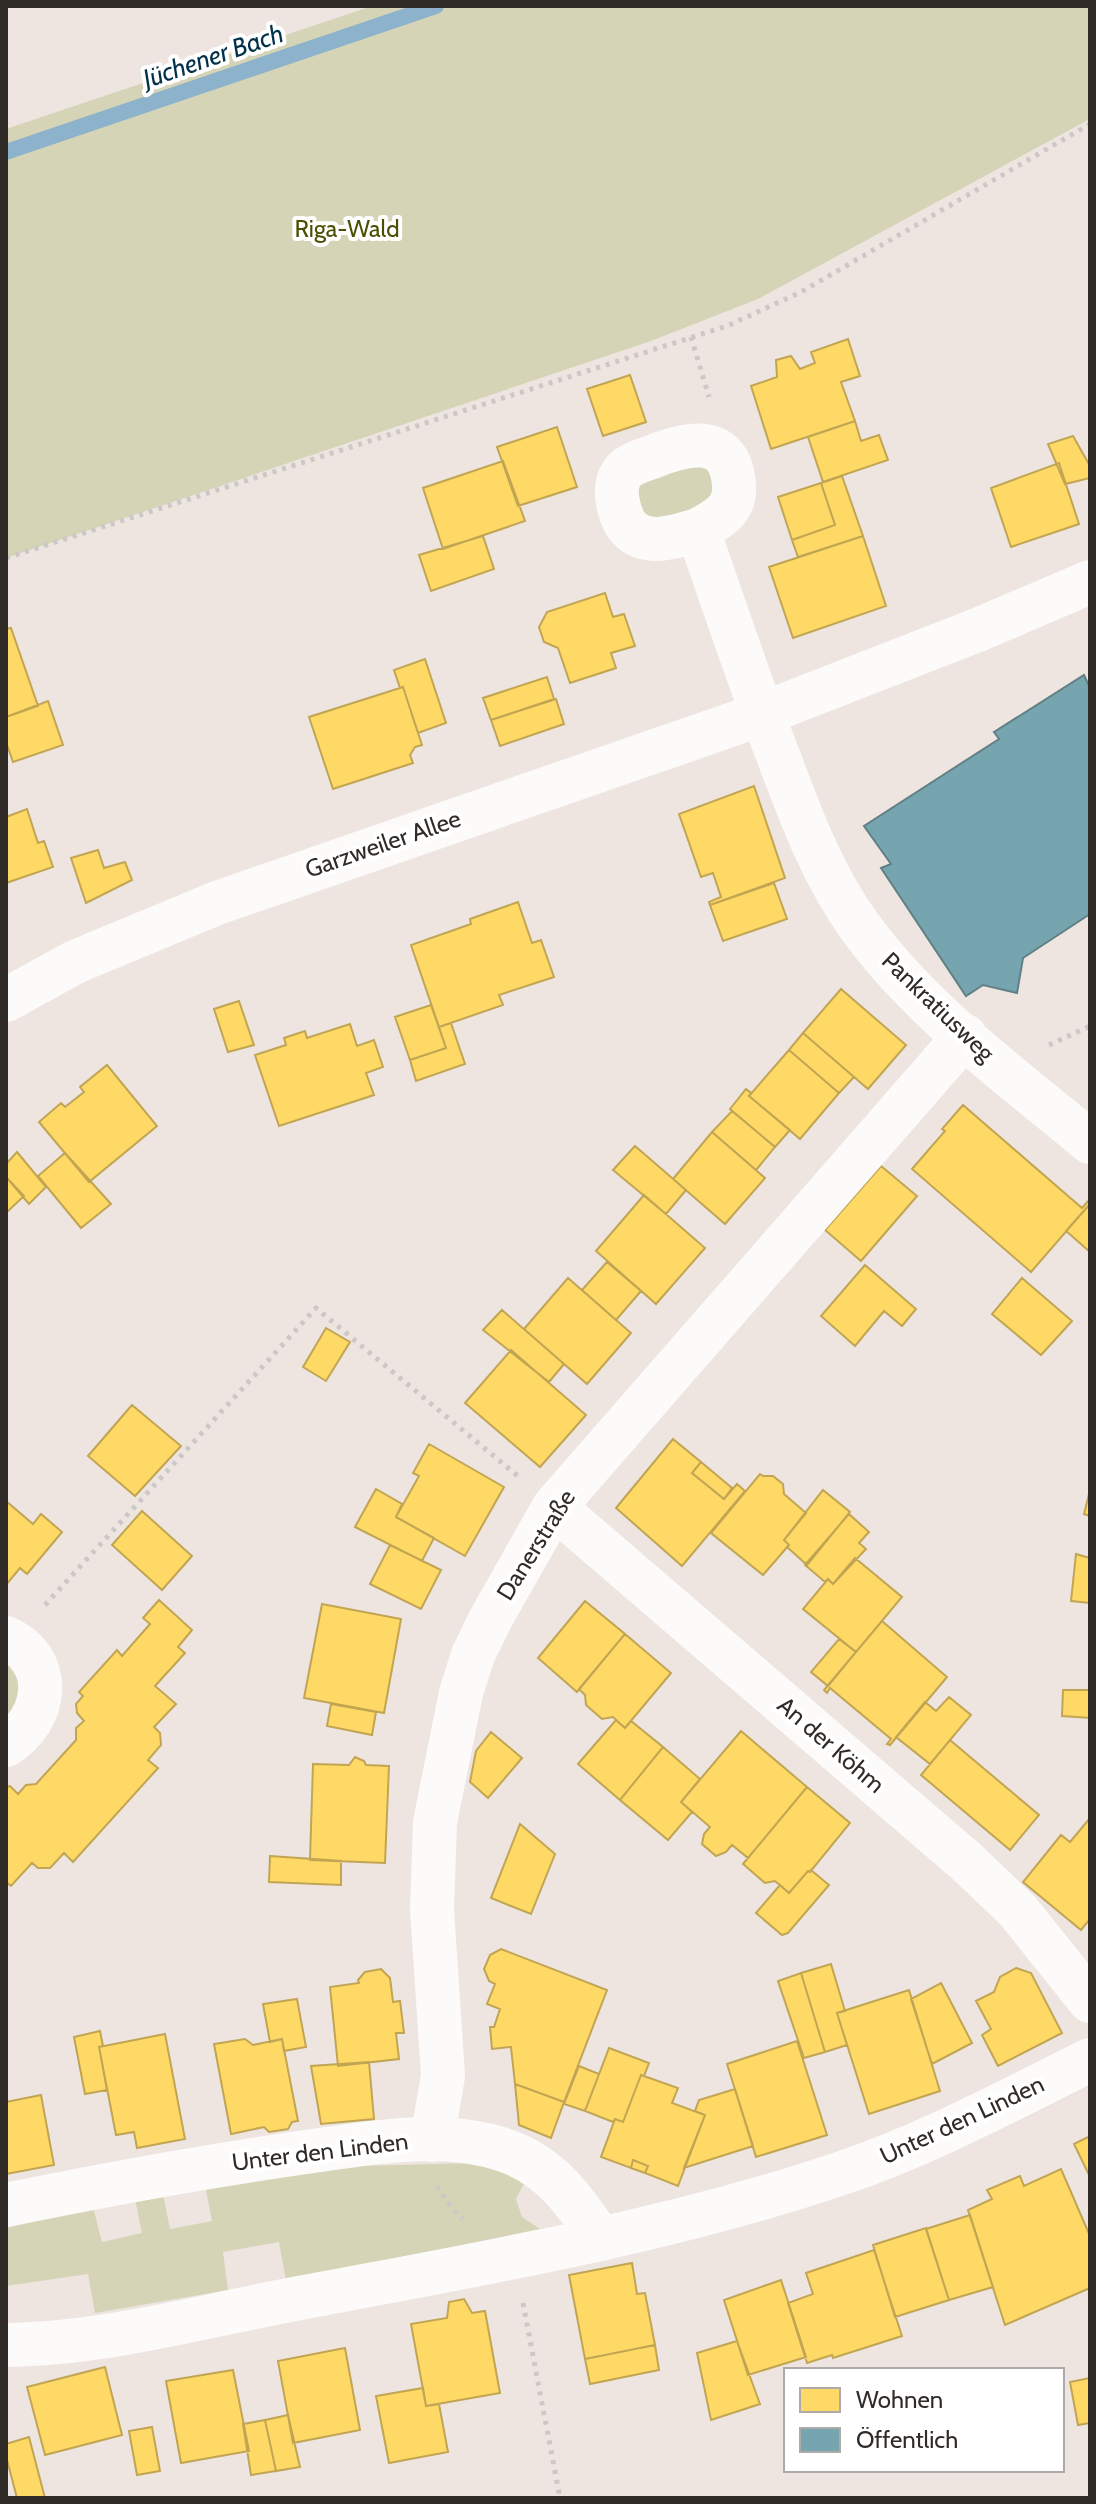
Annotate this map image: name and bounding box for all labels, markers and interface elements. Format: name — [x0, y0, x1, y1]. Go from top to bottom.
water label: Jüchener Bach — [137, 17, 288, 96]
park label: Riga-Wald — [295, 214, 399, 243]
street label: Garzweiler Allee — [301, 803, 464, 884]
street label: Pankratiusweg — [876, 946, 1001, 1068]
street label: Danerstraße — [490, 1484, 581, 1605]
street label: An der Köhm — [772, 1690, 891, 1799]
street label: Unter den Linden — [875, 2069, 1048, 2170]
street label: Unter den Linden — [230, 2126, 410, 2177]
legend — [784, 2368, 1064, 2472]
text: Wohnen — [856, 2385, 943, 2414]
text: Öffentlich — [856, 2425, 958, 2454]

